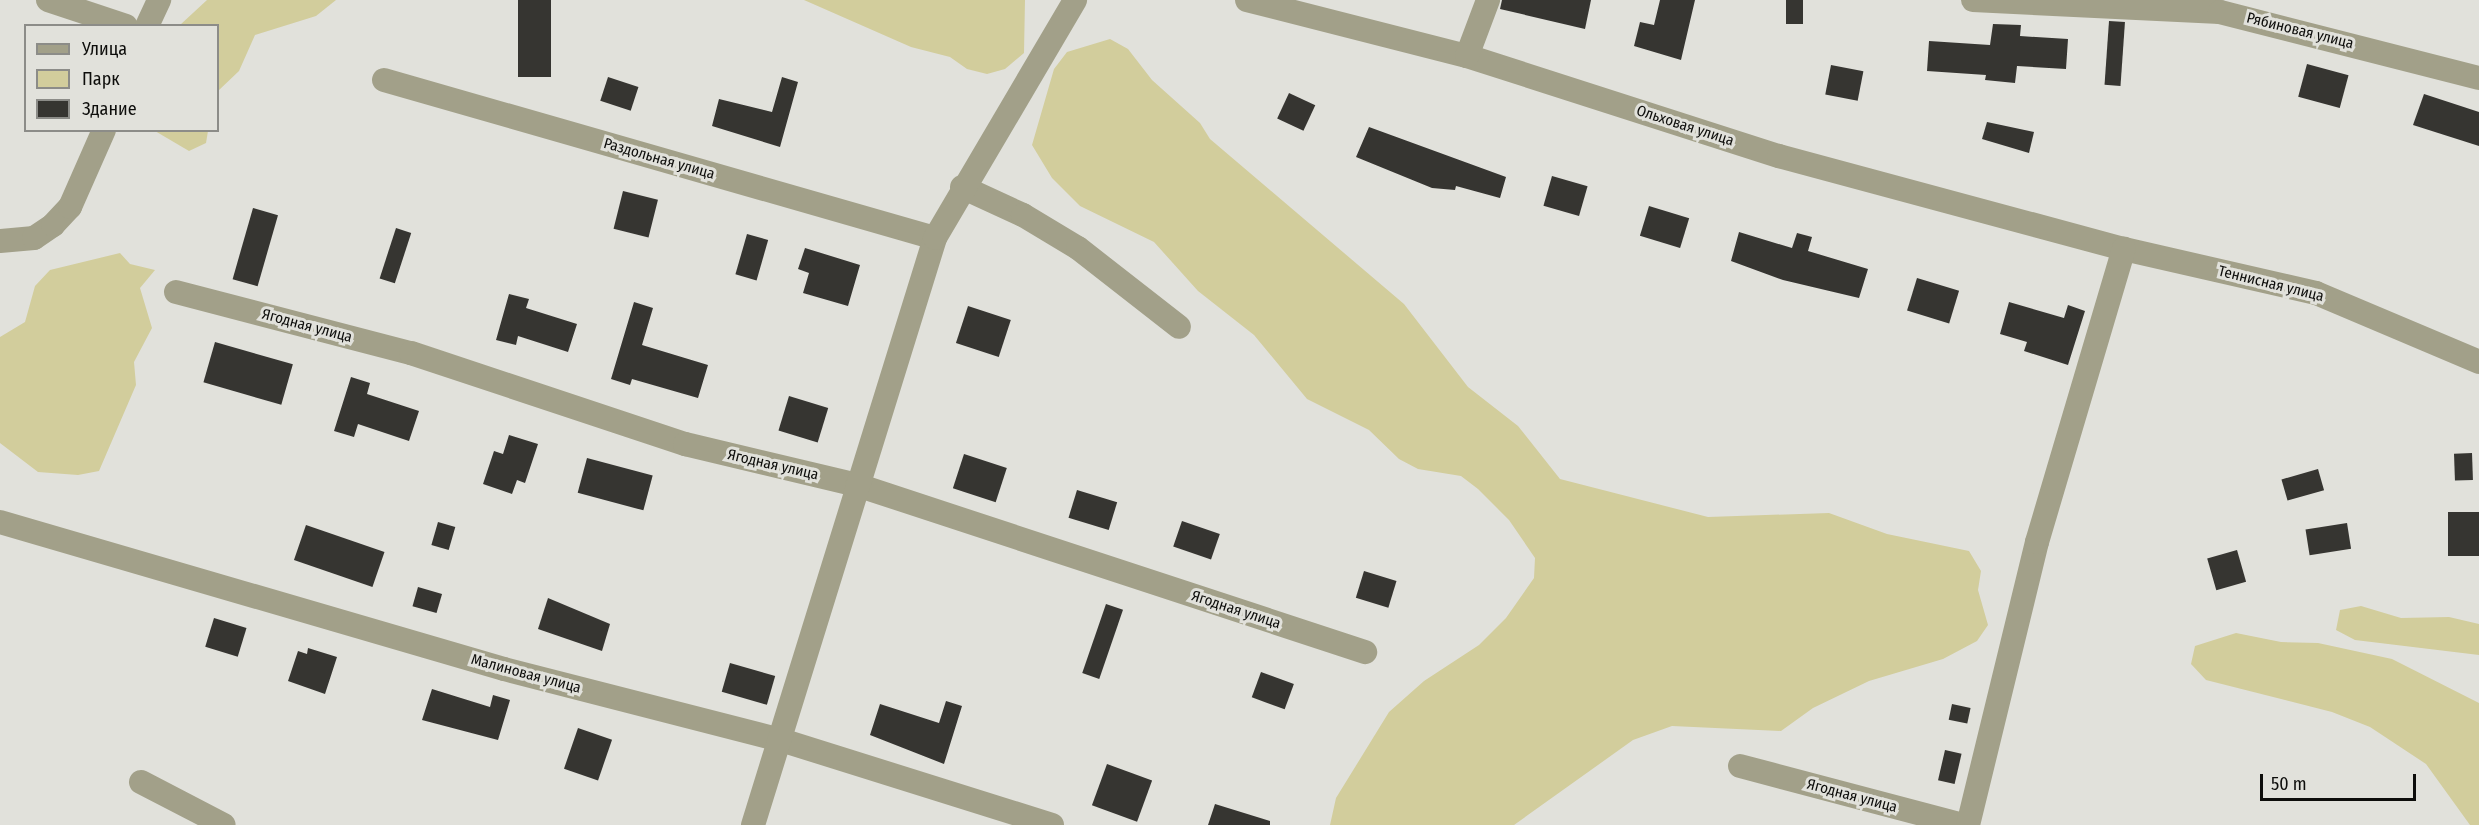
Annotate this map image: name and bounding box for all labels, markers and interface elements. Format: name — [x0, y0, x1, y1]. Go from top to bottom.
street label: Рябиновая улица — [2245, 9, 2355, 53]
legend — [24, 24, 219, 132]
text: Улица — [82, 38, 127, 60]
text: Парк — [82, 68, 120, 90]
text: Здание — [82, 98, 137, 120]
street label: Ольховая улица — [1634, 102, 1736, 150]
street label: Раздольная улица — [601, 135, 717, 183]
street label: Теннисная улица — [2216, 262, 2326, 306]
street label: Ягодная улица — [260, 305, 354, 347]
street label: Ягодная улица — [726, 446, 820, 484]
street label: Ягодная улица — [1189, 587, 1283, 633]
street label: Малиновая улица — [469, 651, 583, 697]
scale bar — [2263, 762, 2419, 800]
text: 50 m — [2271, 773, 2307, 795]
street label: Ягодная улица — [1805, 775, 1899, 817]

